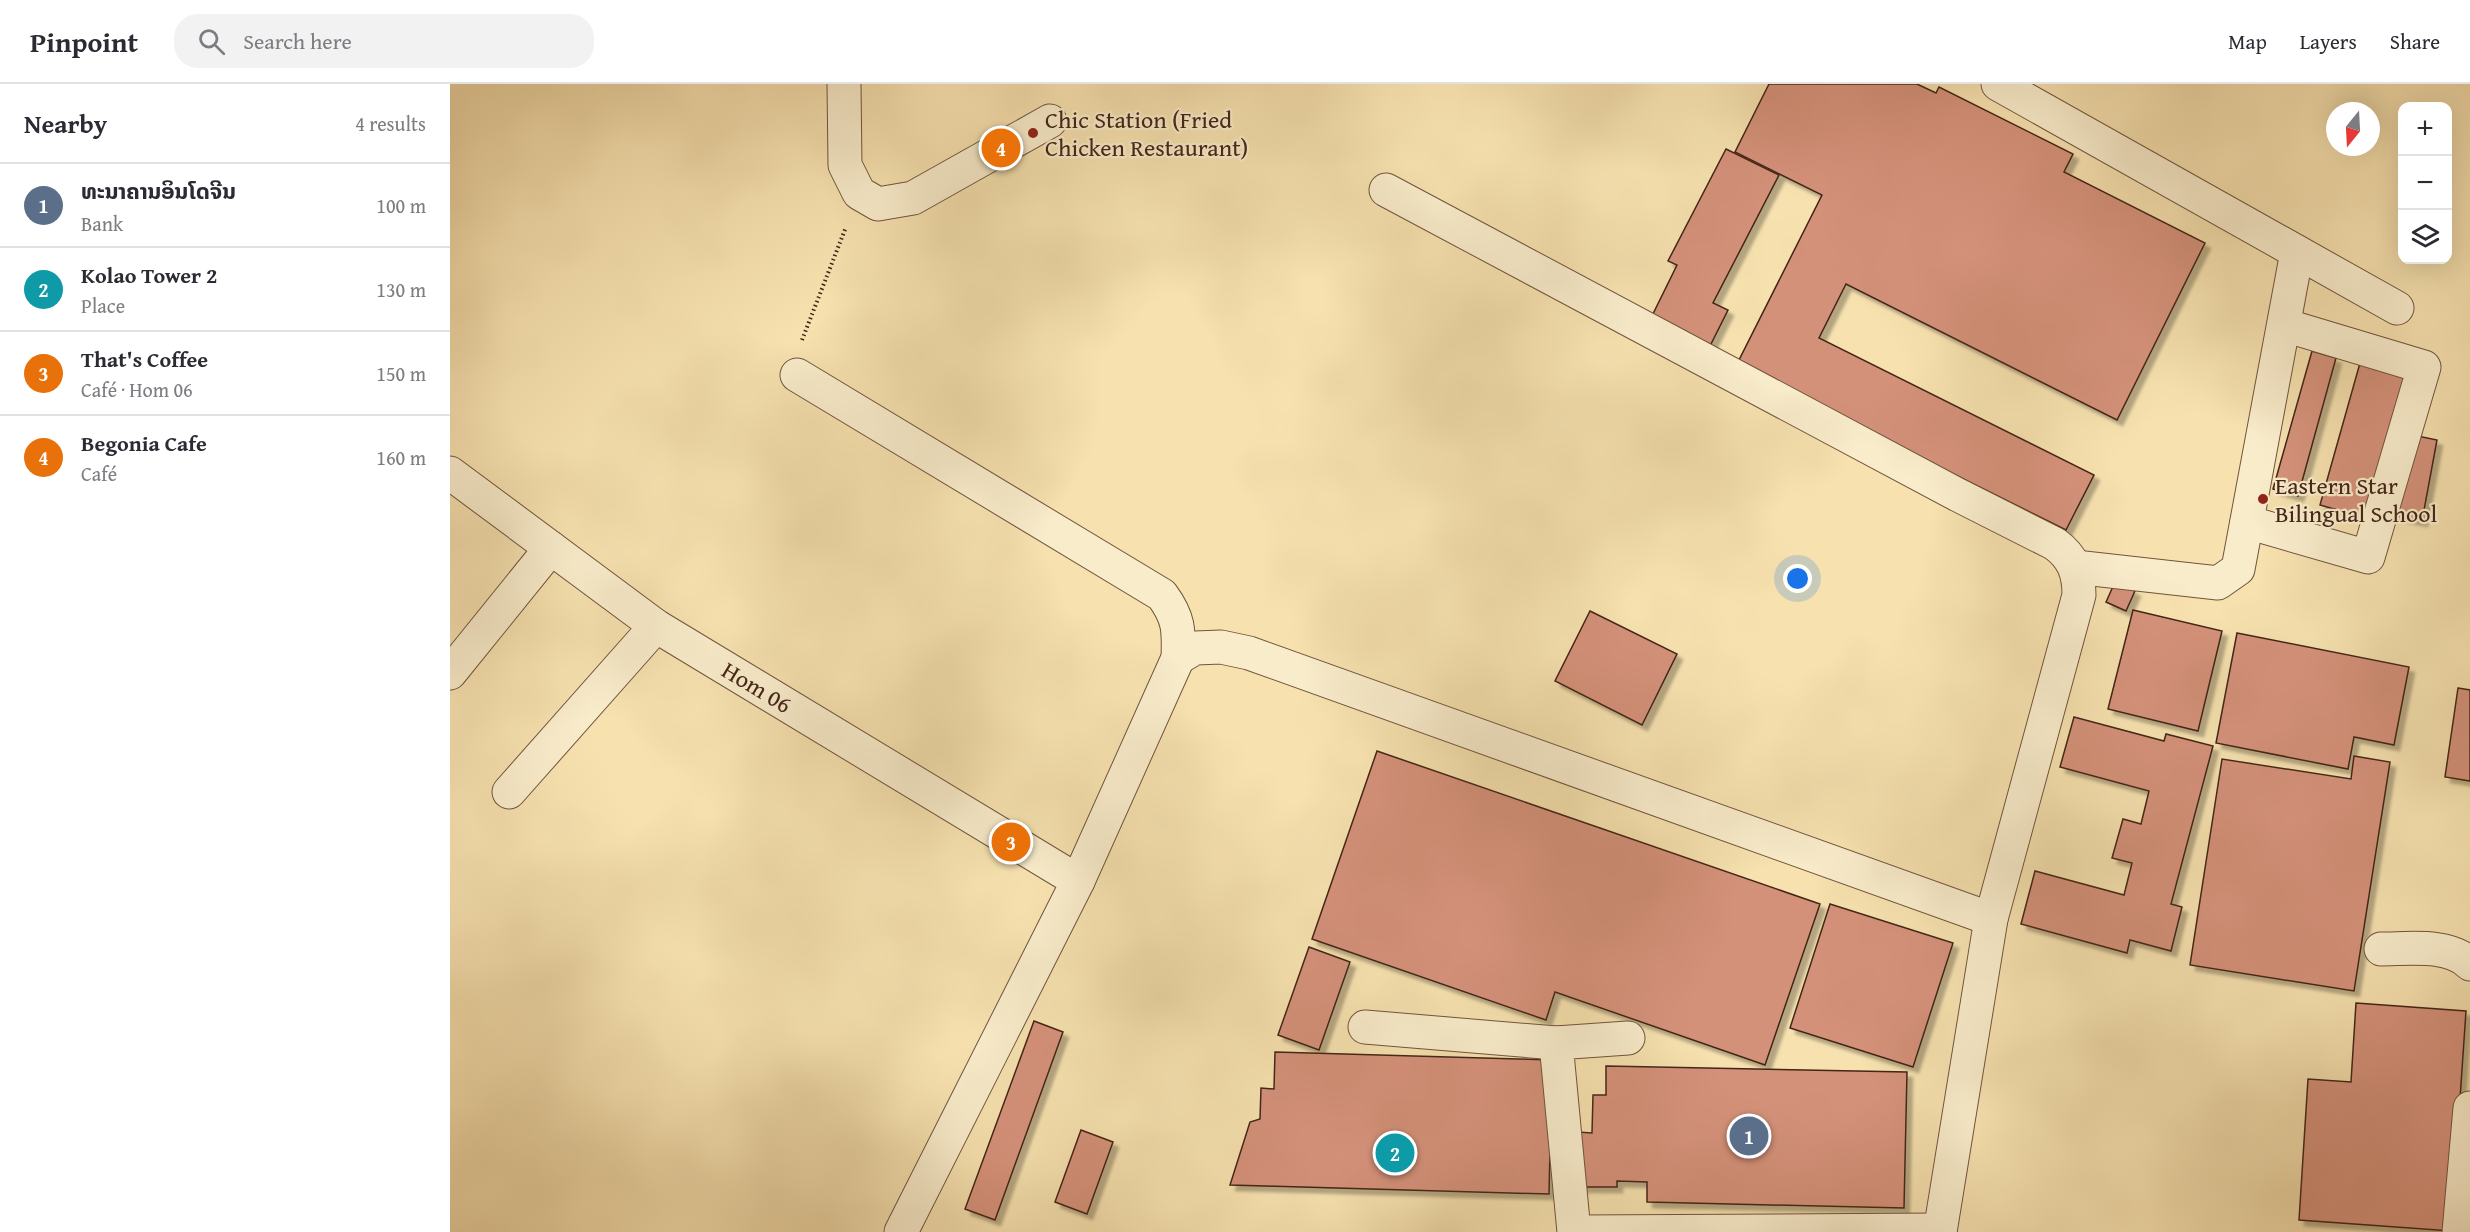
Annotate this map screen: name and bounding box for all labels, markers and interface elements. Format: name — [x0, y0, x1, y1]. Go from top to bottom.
search box — [174, 14, 594, 68]
text: Pinpoint — [30, 21, 138, 62]
icon: search — [195, 25, 228, 58]
text: Search here — [243, 25, 352, 57]
text: Map — [2228, 26, 2267, 57]
text: Layers — [2300, 26, 2357, 57]
text: Share — [2390, 26, 2440, 57]
place label: Chic Station (Fried Chicken Restaurant) — [1045, 102, 1248, 165]
north arrow — [2326, 102, 2380, 156]
map controls — [2398, 102, 2452, 264]
button: + — [2398, 102, 2452, 156]
text: Nearby — [24, 104, 107, 143]
text: 4 results — [355, 109, 426, 138]
pin: 4 — [982, 126, 1020, 170]
marker: Chic Station (Fried Chicken Restaurant) — [1026, 126, 1040, 140]
button: − — [2398, 156, 2452, 210]
text: ທະນາຄານອິນໂດຈີນ — [81, 175, 236, 207]
text: 1 — [38, 191, 49, 220]
text: 100 m — [376, 191, 426, 220]
text: Bank — [81, 209, 123, 238]
button: layers — [2398, 210, 2452, 264]
text: Kolao Tower 2 — [81, 259, 217, 291]
text: 2 — [38, 275, 49, 304]
text: 130 m — [376, 275, 426, 304]
text: Place — [81, 291, 125, 320]
text: That's Coffee — [81, 343, 208, 375]
text: 3 — [38, 359, 49, 388]
text: 150 m — [376, 359, 426, 388]
text: Café · Hom 06 — [81, 375, 193, 404]
text: Begonia Cafe — [81, 427, 207, 459]
text: 4 — [38, 443, 49, 472]
text: 160 m — [376, 443, 426, 472]
text: Café — [81, 459, 117, 488]
place label: Eastern Star Bilingual School — [2275, 468, 2438, 531]
marker: Eastern Star Bilingual School — [2256, 492, 2270, 506]
your location — [1783, 564, 1812, 593]
street label: Hom 06 — [715, 652, 799, 722]
pin: 3 — [992, 820, 1030, 864]
pin: 1 — [1730, 1114, 1768, 1158]
pin: 2 — [1376, 1130, 1414, 1176]

